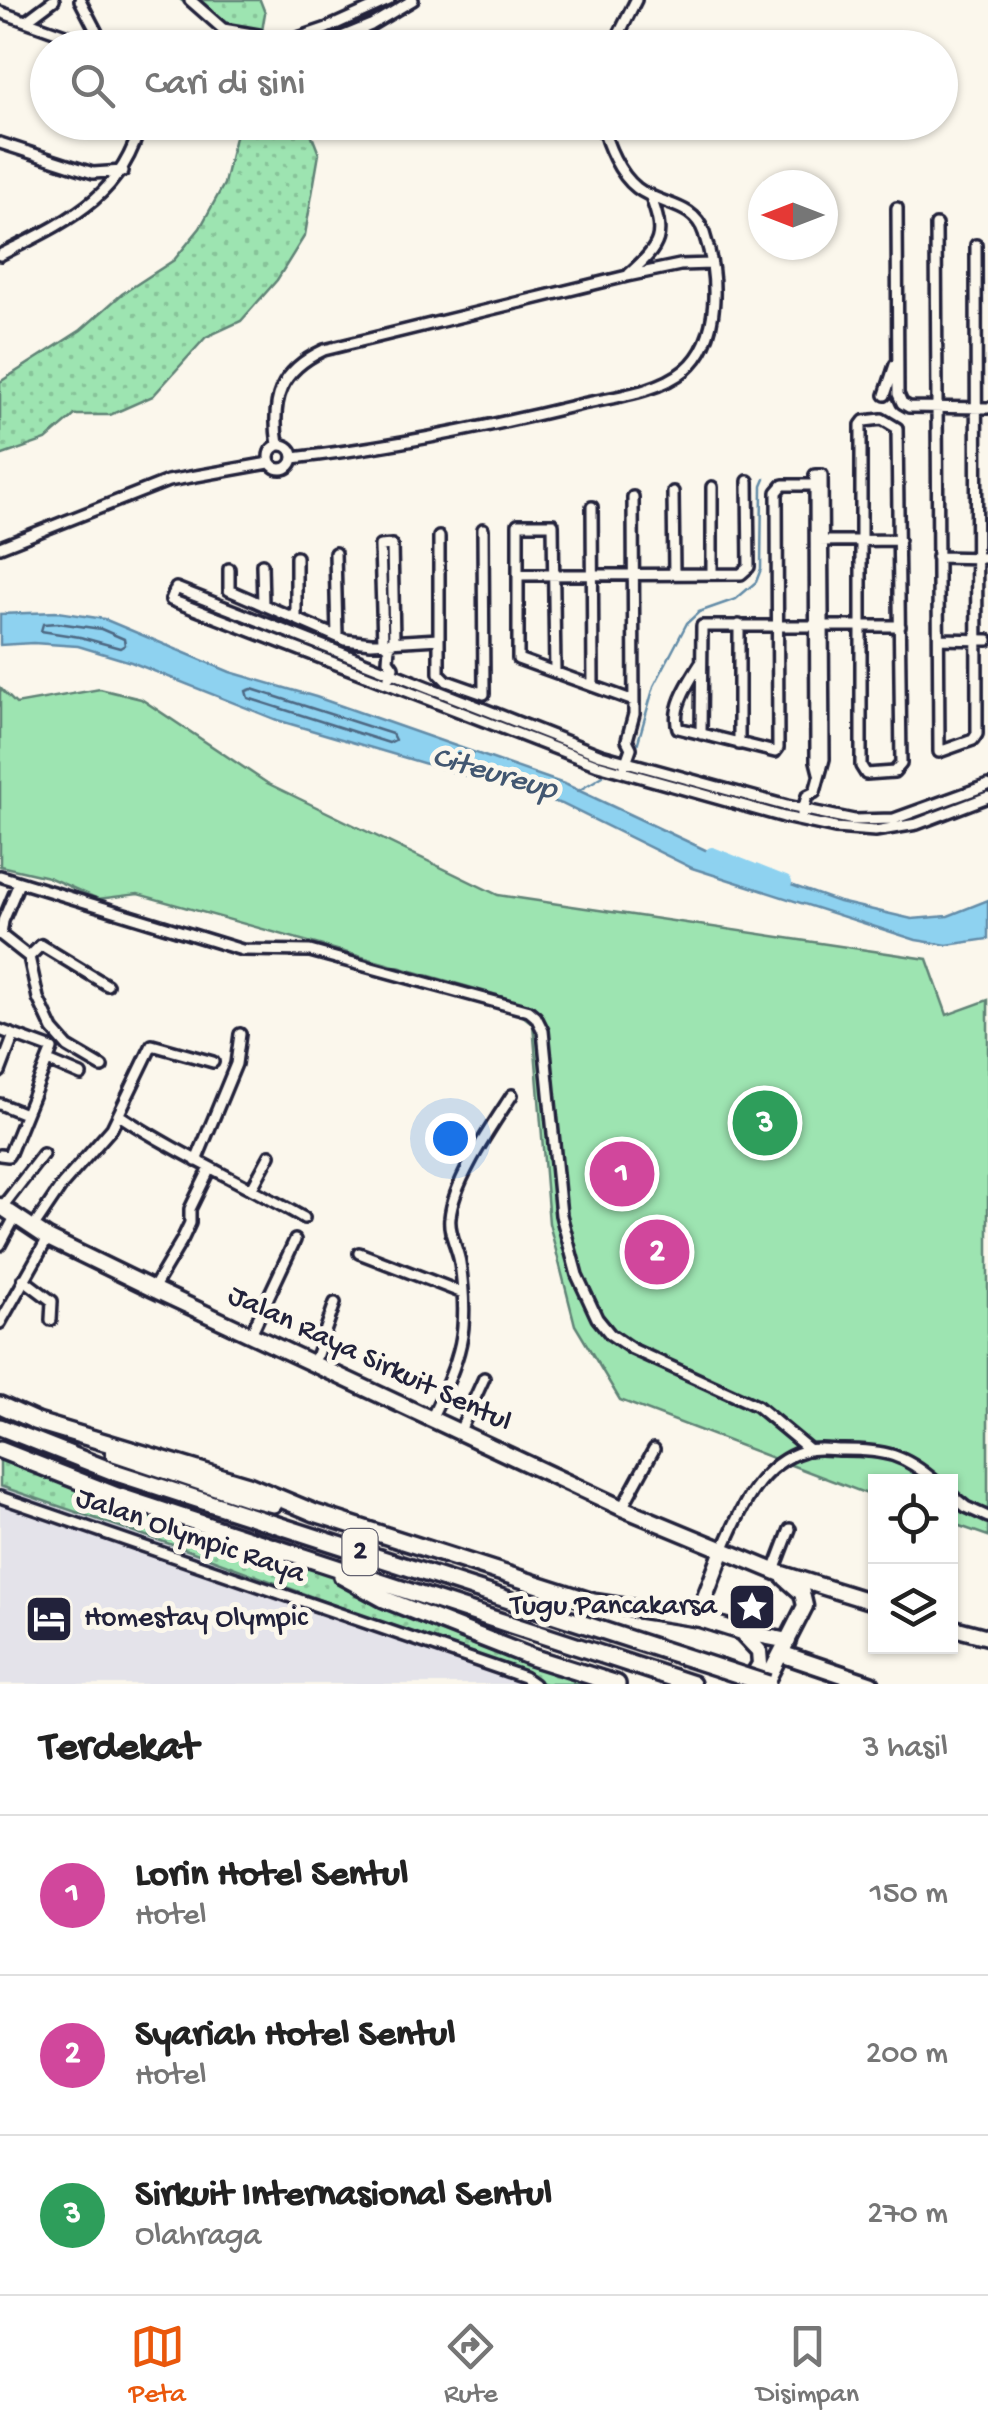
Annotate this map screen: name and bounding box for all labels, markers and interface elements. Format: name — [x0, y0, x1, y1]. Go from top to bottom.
search box — [30, 30, 958, 140]
icon: search — [65, 58, 120, 113]
text: Cari di sini — [145, 63, 305, 107]
north arrow — [748, 170, 838, 260]
water label: Citeureup — [427, 739, 563, 811]
pin: 3 — [732, 1086, 798, 1160]
your location — [425, 1113, 476, 1164]
pin: 1 — [590, 1136, 654, 1212]
pin: 2 — [624, 1214, 690, 1290]
street label: Jalan Raya Sirkuit Sentul — [222, 1279, 516, 1441]
map controls — [868, 1474, 958, 1654]
button: locate — [868, 1474, 958, 1564]
street label: Jalan Olympic Raya — [71, 1481, 311, 1593]
road number: 2 — [342, 1529, 378, 1575]
button: layers — [868, 1564, 958, 1654]
place icon: Tugu Pancakarsa — [726, 1581, 778, 1633]
place label: Tugu Pancakarsa — [508, 1590, 718, 1625]
hotel icon: Homestay Olympic — [23, 1593, 75, 1645]
place label: Homestay Olympic — [84, 1602, 309, 1637]
text: Terdekat — [40, 1725, 198, 1774]
text: 3 hasil — [863, 1730, 948, 1768]
text: Lorin Hotel Sentul — [135, 1854, 408, 1898]
text: 1 — [66, 1876, 79, 1914]
text: 150 m — [870, 1876, 948, 1914]
text: Hotel — [135, 1898, 207, 1936]
text: Syariah Hotel Sentul — [135, 2014, 456, 2058]
text: 2 — [65, 2036, 80, 2074]
text: 200 m — [866, 2036, 948, 2074]
text: Hotel — [135, 2058, 207, 2096]
text: Sirkuit Internasional Sentul — [135, 2174, 552, 2218]
text: 3 — [64, 2196, 81, 2234]
text: 270 m — [867, 2196, 948, 2234]
text: Olahraga — [135, 2218, 261, 2256]
tab: Peta — [129, 2319, 186, 2412]
tab: Rute — [443, 2319, 498, 2412]
tab: Disimpan — [756, 2319, 859, 2412]

